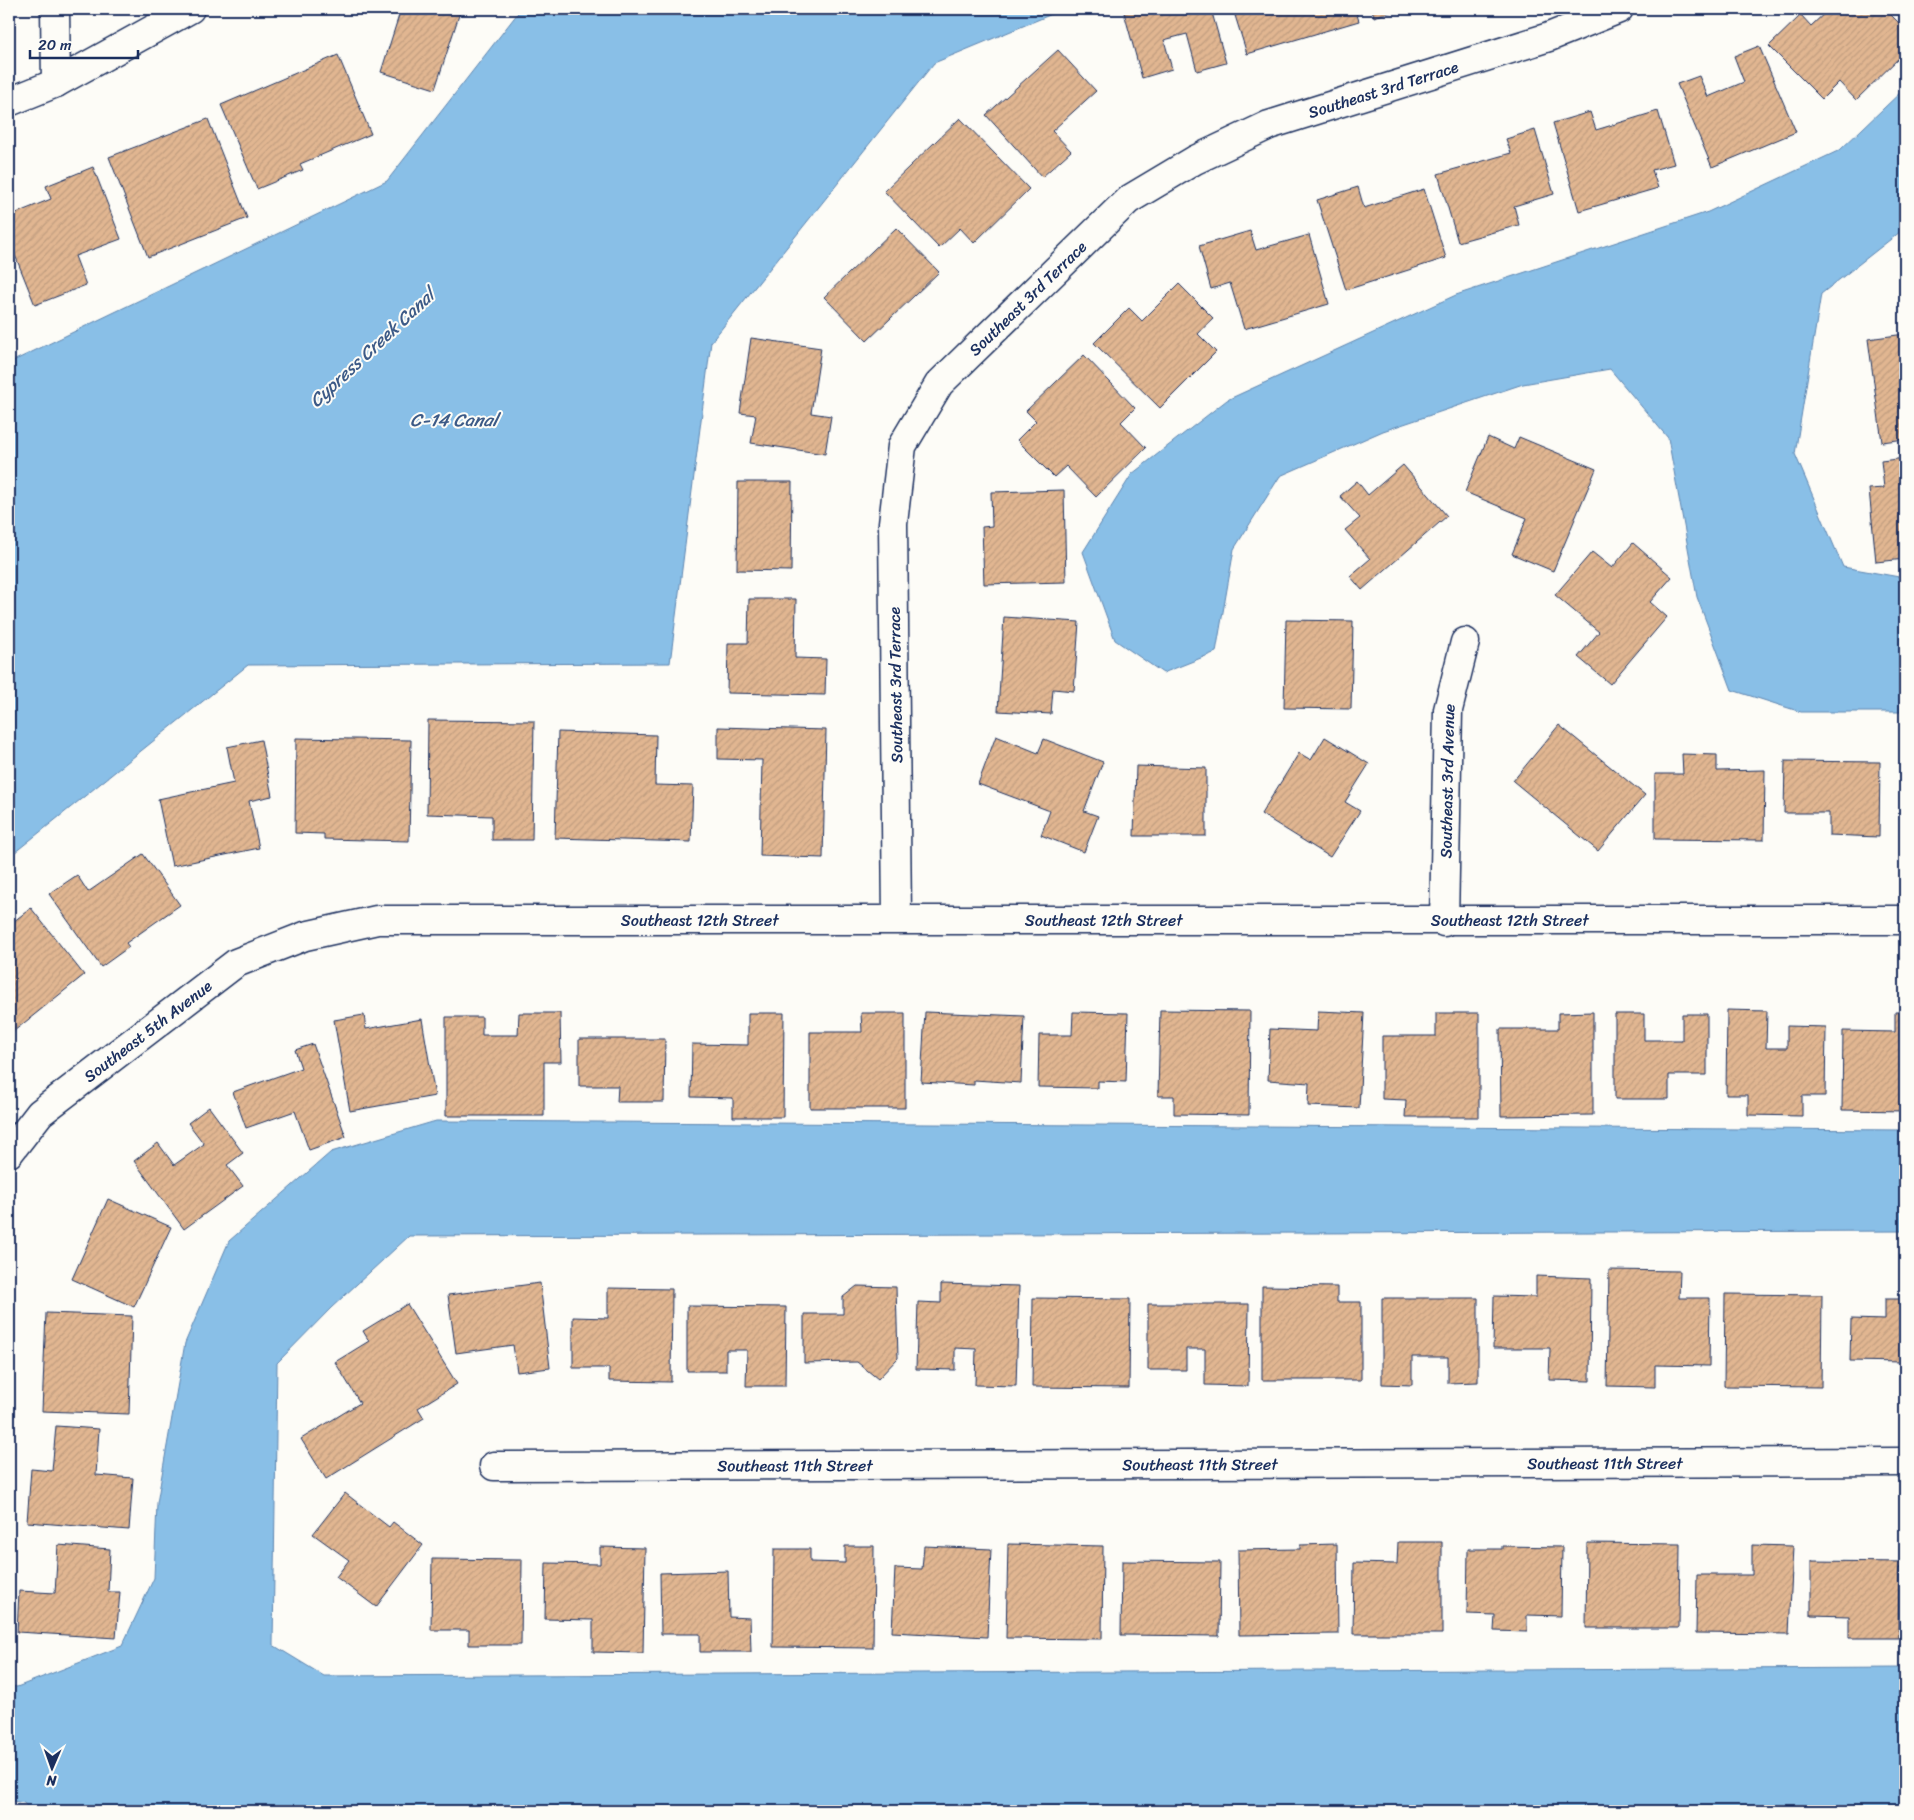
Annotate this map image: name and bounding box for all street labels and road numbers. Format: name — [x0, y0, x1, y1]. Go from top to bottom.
street label: Southeast 3rd Terrace — [1304, 52, 1462, 127]
street label: Southeast 3rd Terrace — [962, 233, 1094, 363]
street label: Southeast 3rd Terrace — [880, 606, 911, 763]
street label: Southeast 3rd Avenue — [1431, 700, 1464, 859]
street label: Southeast 12th Street — [621, 906, 779, 935]
street label: Southeast 12th Street — [1025, 906, 1183, 935]
street label: Southeast 12th Street — [1431, 906, 1589, 935]
street label: Southeast 5th Avenue — [77, 972, 219, 1090]
street label: Southeast 11th Street — [1527, 1449, 1683, 1478]
street label: Southeast 11th Street — [1122, 1450, 1278, 1479]
street label: Southeast 11th Street — [717, 1451, 873, 1480]

